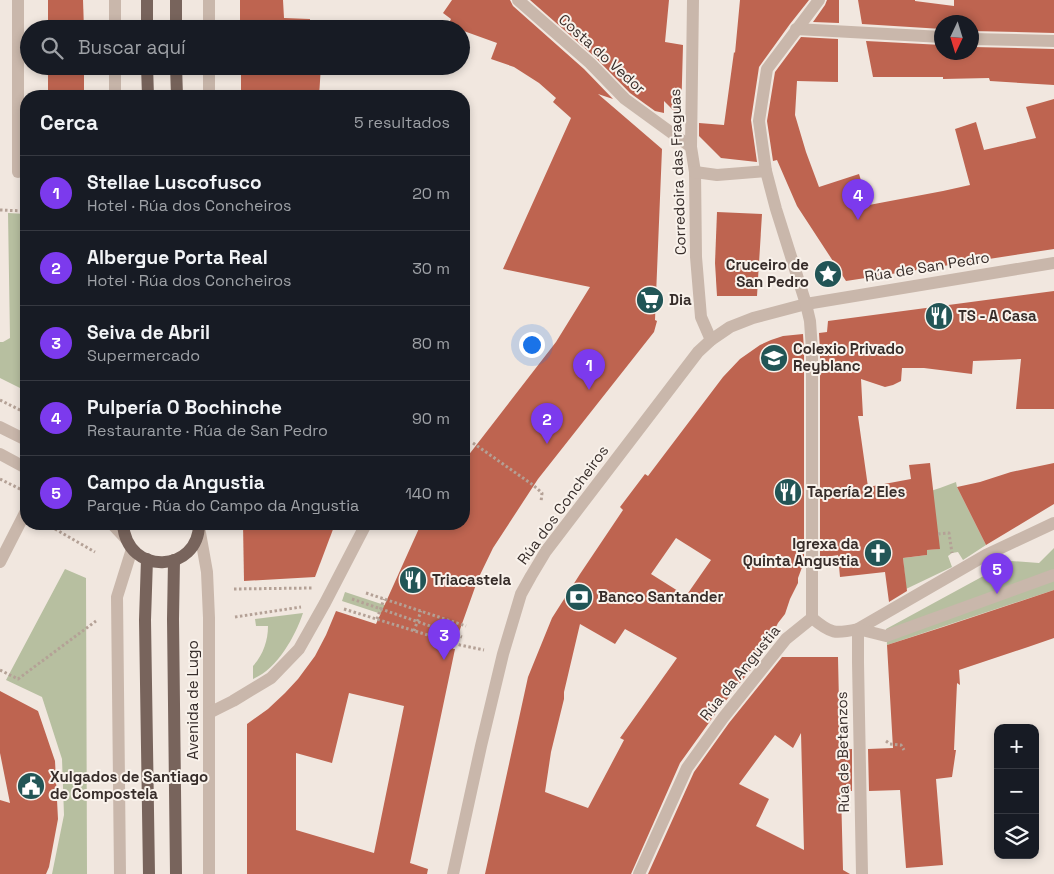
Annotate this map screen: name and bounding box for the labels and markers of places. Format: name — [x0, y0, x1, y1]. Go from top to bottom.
pin: 4 — [842, 179, 874, 220]
place label: Cruceiro de San Pedro — [726, 255, 809, 291]
place icon: Cruceiro de San Pedro — [813, 259, 843, 289]
supermarket icon: Dia — [635, 285, 665, 315]
place label: Dia — [669, 290, 692, 309]
restaurant icon: TS - A Casa — [924, 301, 954, 331]
place label: TS - A Casa — [958, 306, 1037, 325]
place label: Colexio Privado Reyblanc — [793, 339, 904, 375]
school or university icon: Colexio Privado Reyblanc — [759, 343, 789, 373]
pin: 1 — [573, 349, 605, 390]
pin: 2 — [531, 403, 563, 444]
restaurant icon: Tapería 2 Eles — [773, 477, 803, 507]
place label: Tapería 2 Eles — [807, 482, 906, 501]
place label: Igrexa da Quinta Angustia — [743, 534, 859, 570]
church icon: Igrexa da Quinta Angustia — [863, 538, 893, 568]
pin: 5 — [981, 553, 1013, 594]
restaurant icon: Triacastela — [398, 565, 428, 595]
place label: Triacastela — [432, 570, 512, 589]
bank icon: Banco Santander — [564, 582, 594, 612]
place label: Banco Santander — [598, 587, 723, 606]
pin: 3 — [428, 619, 460, 660]
place label: Xulgados de Santiago de Compostela — [50, 767, 208, 803]
public building icon: Xulgados de Santiago de Compostela — [16, 771, 46, 801]

